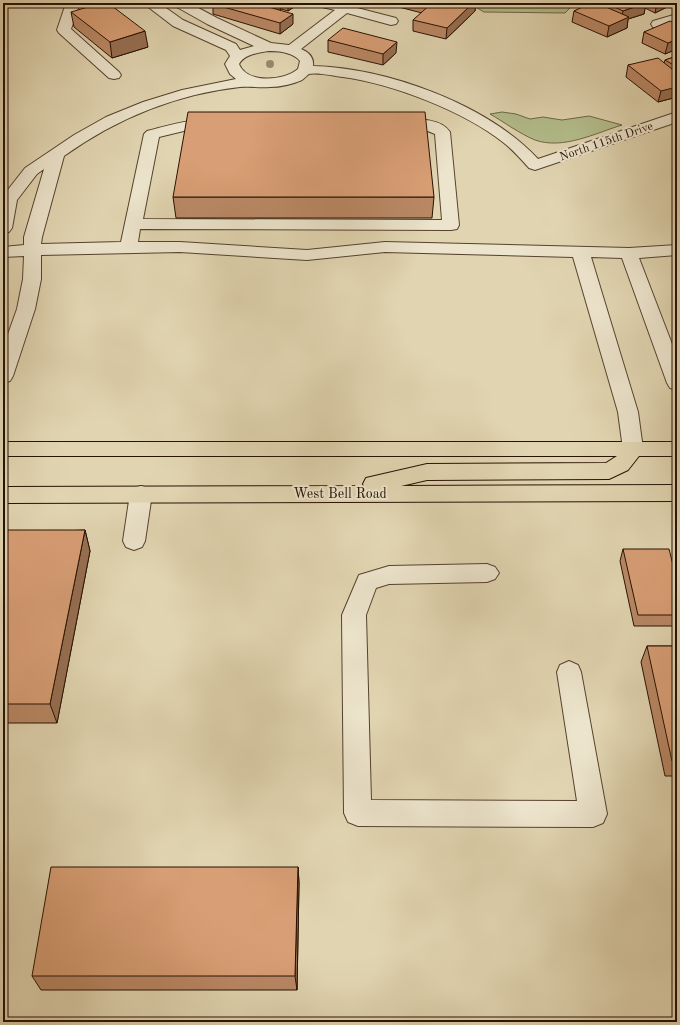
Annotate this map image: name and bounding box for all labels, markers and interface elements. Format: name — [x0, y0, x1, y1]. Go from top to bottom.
street label: North 115th Drive — [558, 119, 655, 164]
street label: West Bell Road — [293, 487, 387, 501]

